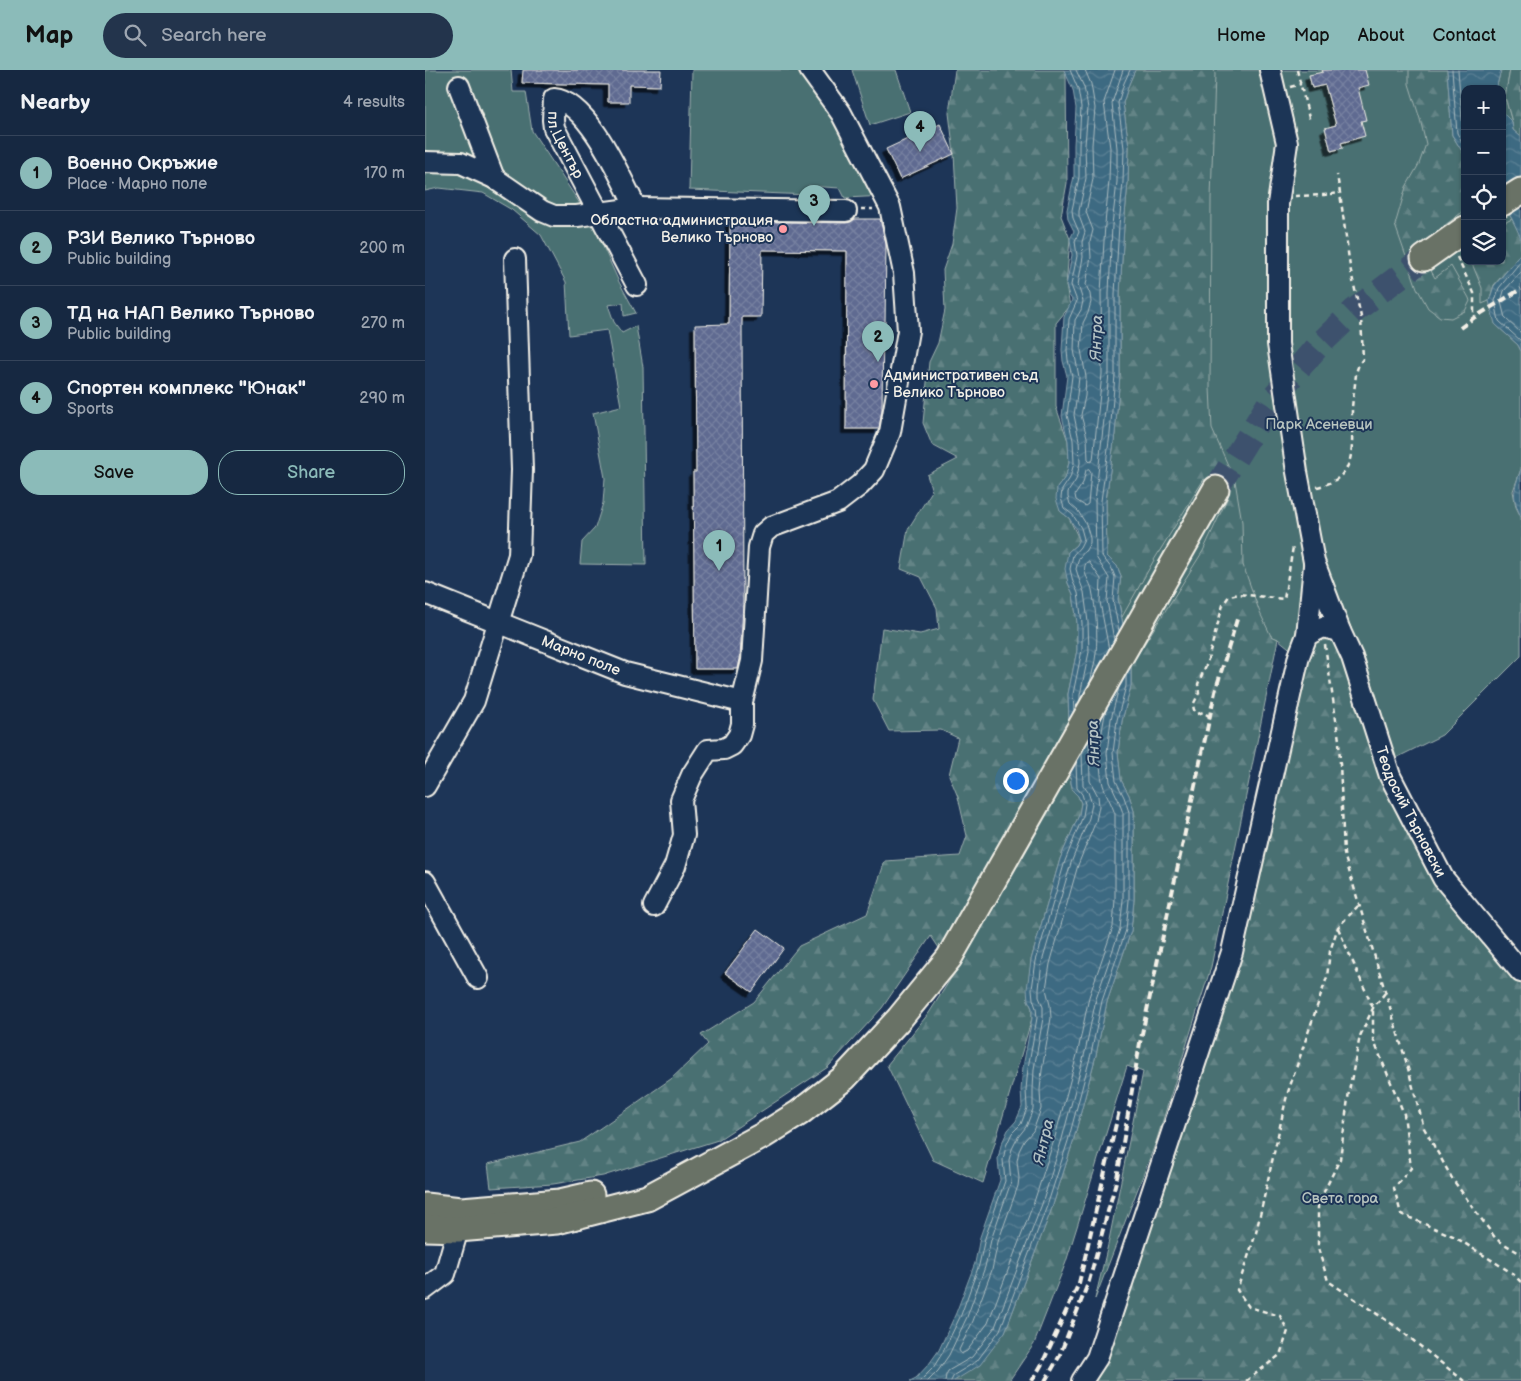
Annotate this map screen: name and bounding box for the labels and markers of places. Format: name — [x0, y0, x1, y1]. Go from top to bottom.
pin: 4 — [904, 111, 936, 152]
pin: 3 — [798, 185, 830, 226]
place label: Областна администрация Велико Търново — [591, 211, 773, 247]
marker: Областна администрация Велико Търново — [777, 223, 789, 235]
pin: 2 — [862, 321, 894, 362]
place label: Административен съд - Велико Търново — [883, 366, 1038, 402]
marker: Административен съд - Велико Търново — [868, 378, 880, 390]
pin: 1 — [703, 530, 735, 571]

